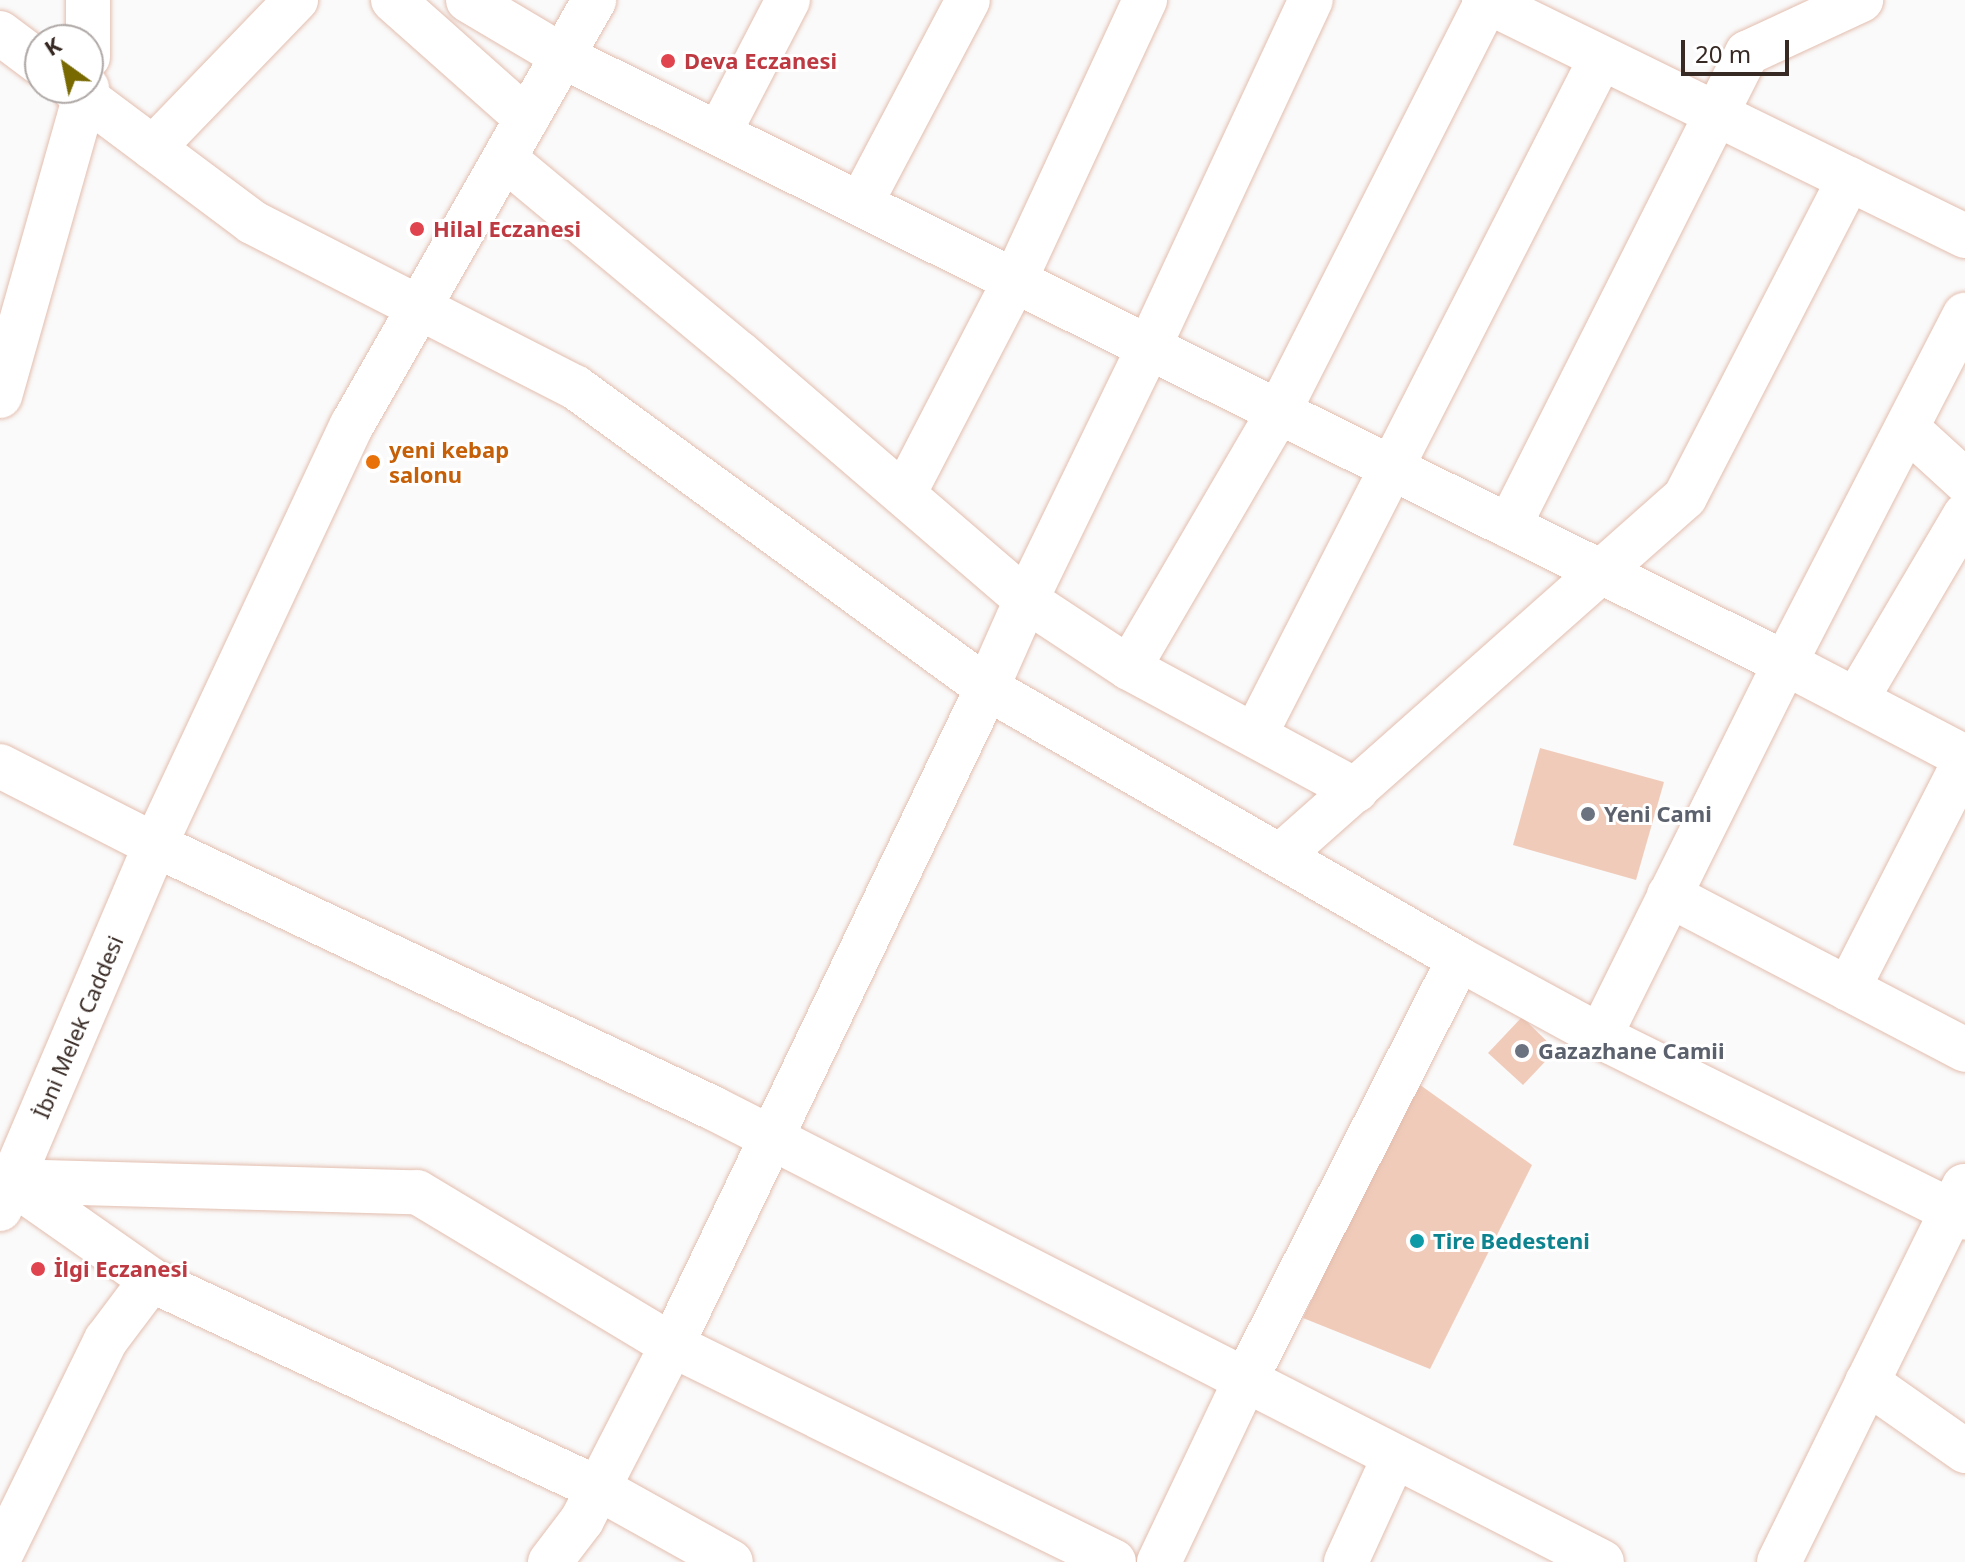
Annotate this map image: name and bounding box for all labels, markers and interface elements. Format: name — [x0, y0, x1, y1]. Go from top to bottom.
north arrow — [24, 24, 104, 104]
scale bar — [1685, 24, 1793, 74]
text: K — [38, 29, 66, 62]
text: 20 m — [1695, 37, 1751, 70]
place label: Deva Eczanesi — [684, 48, 837, 74]
marker: Deva Eczanesi — [659, 52, 677, 70]
place label: Hilal Eczanesi — [433, 216, 581, 242]
marker: Hilal Eczanesi — [408, 220, 426, 238]
place label: yeni kebap salonu — [389, 436, 509, 488]
marker: yeni kebap salonu — [364, 453, 382, 471]
place label: Yeni Cami — [1604, 801, 1712, 827]
marker: Yeni Cami — [1579, 805, 1597, 823]
street label: İbni Melek Caddesi — [28, 932, 128, 1122]
place label: Gazazhane Camii — [1538, 1038, 1725, 1064]
marker: Gazazhane Camii — [1513, 1042, 1531, 1060]
place label: Tire Bedesteni — [1433, 1228, 1590, 1254]
marker: Tire Bedesteni — [1408, 1232, 1426, 1250]
place label: İlgi Eczanesi — [54, 1256, 188, 1282]
marker: İlgi Eczanesi — [29, 1260, 47, 1278]

